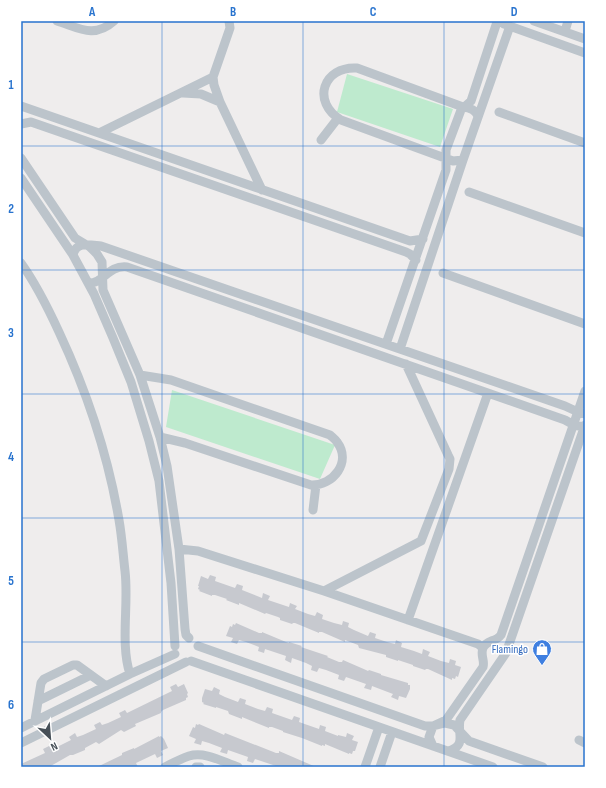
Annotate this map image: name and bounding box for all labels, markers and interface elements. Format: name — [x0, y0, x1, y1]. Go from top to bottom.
text: A — [88, 4, 96, 20]
text: B — [230, 4, 236, 20]
text: C — [370, 4, 377, 20]
text: D — [511, 4, 518, 20]
text: 1 — [8, 77, 14, 93]
text: 2 — [8, 201, 14, 217]
text: 3 — [8, 325, 14, 341]
text: 4 — [8, 449, 14, 465]
text: 5 — [8, 573, 14, 589]
shop icon: Flamingo — [531, 638, 553, 666]
place label: Flamingo — [492, 642, 528, 657]
text: 6 — [8, 697, 14, 713]
north arrow — [30, 718, 70, 758]
text: N — [49, 739, 60, 754]

